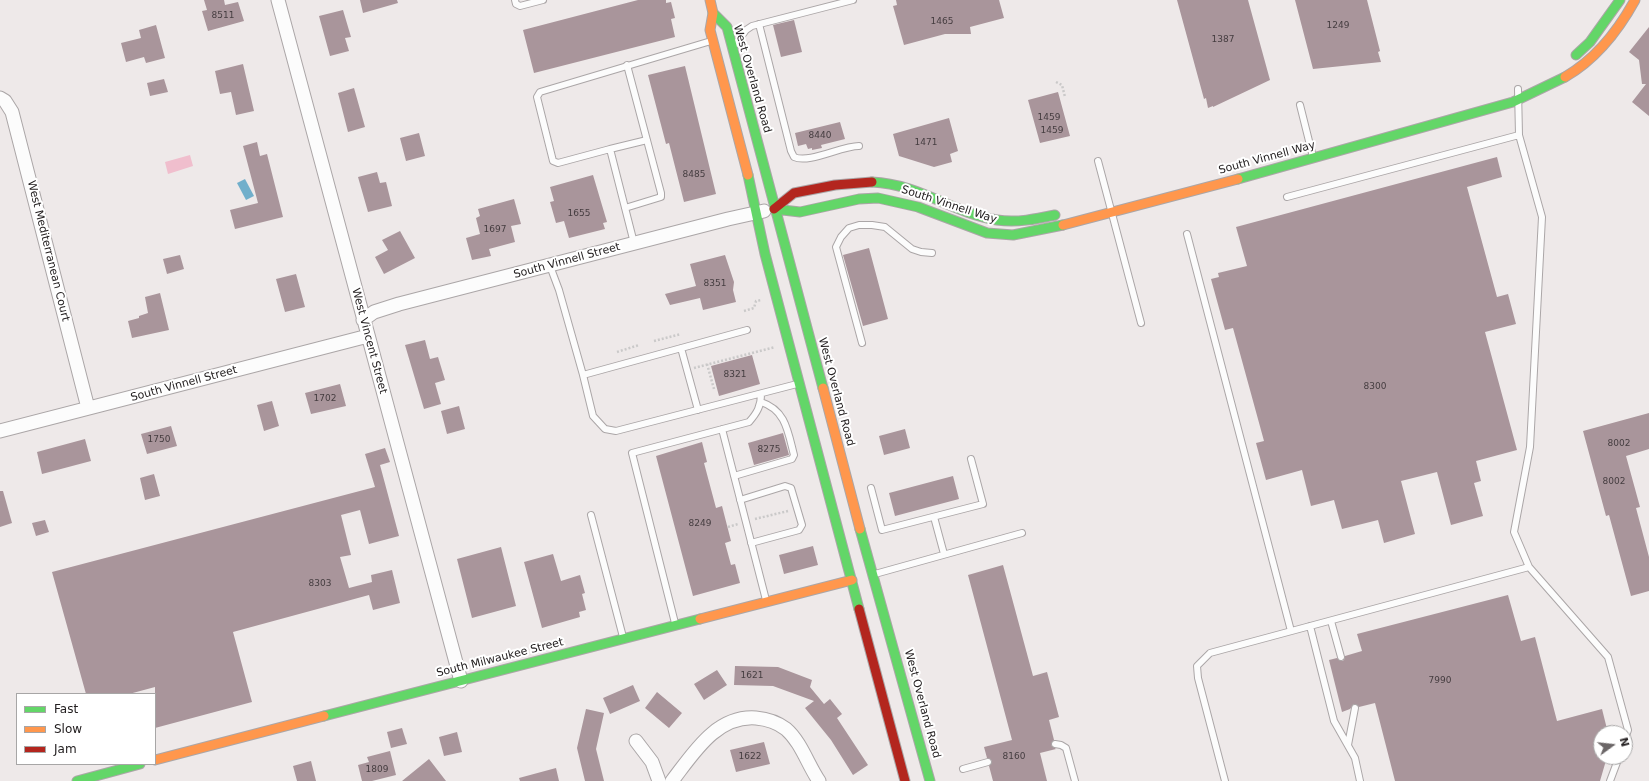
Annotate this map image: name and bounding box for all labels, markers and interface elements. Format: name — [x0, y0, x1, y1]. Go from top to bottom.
house number: 8511 — [212, 11, 234, 21]
house number: 1465 — [931, 17, 953, 27]
house number: 1249 — [1327, 21, 1349, 31]
street label: West Overland Road — [730, 23, 774, 135]
house number: 1387 — [1212, 35, 1234, 45]
house number: 1459 — [1038, 113, 1060, 123]
house number: 1459 — [1041, 126, 1063, 136]
house number: 8440 — [809, 131, 831, 141]
house number: 1471 — [915, 138, 937, 148]
street label: South Vinnell Way — [1217, 139, 1317, 177]
house number: 8485 — [683, 170, 705, 180]
street label: West Mediterranean Court — [24, 179, 72, 323]
street label: South Vinnell Way — [900, 183, 998, 227]
house number: 1655 — [568, 209, 590, 219]
house number: 1697 — [484, 225, 506, 235]
street label: South Vinnell Street — [512, 240, 622, 282]
house number: 8351 — [704, 279, 726, 289]
street label: West Vincent Street — [349, 287, 389, 395]
street label: West Overland Road — [815, 336, 857, 448]
street label: South Vinnell Street — [129, 363, 239, 405]
house number: 8321 — [724, 370, 746, 380]
house number: 8300 — [1364, 382, 1386, 392]
house number: 1702 — [314, 394, 336, 404]
house number: 1750 — [148, 435, 170, 445]
house number: 8002 — [1608, 439, 1630, 449]
house number: 8275 — [758, 445, 780, 455]
house number: 8002 — [1603, 477, 1625, 487]
house number: 8249 — [689, 519, 711, 529]
house number: 8303 — [309, 579, 331, 589]
street label: South Milwaukee Street — [435, 636, 565, 680]
street label: West Overland Road — [901, 648, 943, 760]
house number: 1621 — [741, 671, 763, 681]
house number: 7990 — [1429, 676, 1451, 686]
legend — [16, 693, 156, 765]
text: Fast — [54, 702, 78, 716]
text: Slow — [54, 722, 82, 736]
north arrow — [1593, 725, 1633, 765]
text: N — [1617, 736, 1632, 748]
text: Jam — [54, 742, 77, 756]
house number: 1622 — [739, 752, 761, 762]
house number: 8160 — [1003, 752, 1025, 762]
house number: 1809 — [366, 765, 388, 775]

